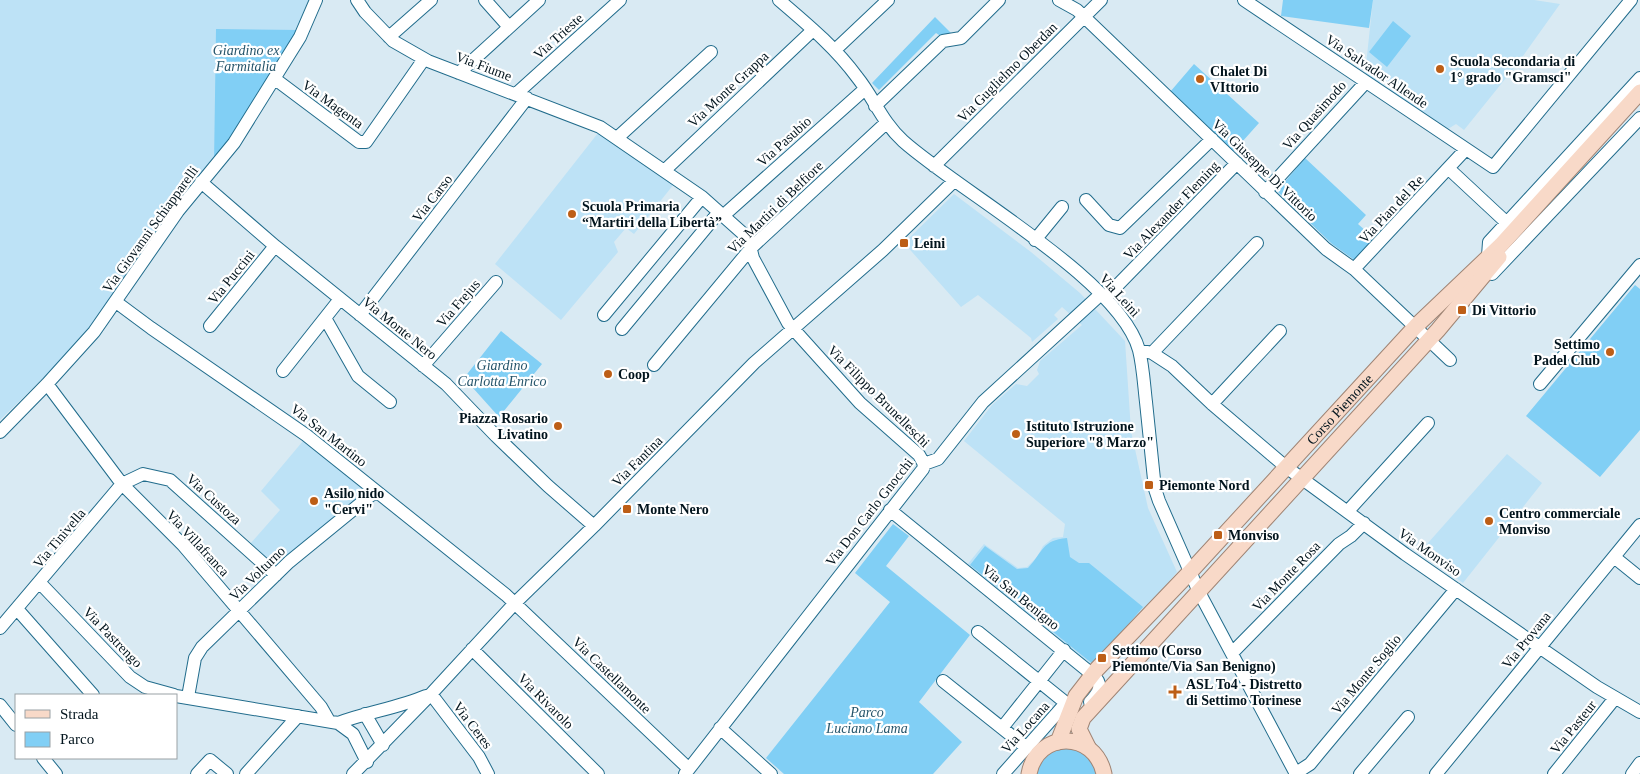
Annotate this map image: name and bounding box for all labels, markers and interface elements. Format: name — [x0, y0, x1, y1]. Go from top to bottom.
street label: Via Trieste — [531, 10, 586, 62]
street label: Via Guglielmo Oberdan — [955, 20, 1060, 125]
street label: Via Salvador Allende — [1323, 32, 1431, 111]
park label: Giardino ex Farmitalia — [213, 43, 280, 74]
street label: Via Monte Grappa — [685, 48, 772, 130]
street label: Via Fiume — [454, 49, 514, 84]
place label: Scuola Secondaria di 1° grado "Gramsci" — [1450, 54, 1575, 85]
marker: Scuola Secondaria di 1° grado "Gramsci" — [1434, 63, 1446, 75]
place label: Chalet Di VIttorio — [1210, 64, 1267, 95]
marker: Chalet Di VIttorio — [1194, 73, 1206, 85]
street label: Via Magenta — [299, 77, 367, 132]
street label: Via Quasimodo — [1280, 78, 1349, 153]
street label: Via Pasubio — [754, 113, 814, 169]
street label: Via Giuseppe Di Vittorio — [1209, 116, 1320, 224]
street label: Via Martiri di Belfiore — [725, 158, 826, 257]
street label: Via Alexander Fleming — [1121, 158, 1222, 263]
street label: Via Giovanni Schiapparelli — [100, 163, 201, 295]
street label: Via Carso — [409, 172, 455, 225]
street label: Via Pian del Re — [1356, 172, 1427, 246]
place label: Scuola Primaria “Martiri della Libertà” — [582, 199, 722, 230]
marker: Scuola Primaria “Martiri della Libertà” — [566, 208, 578, 220]
place label: Leini — [914, 236, 945, 251]
marker: Leini — [898, 237, 910, 249]
street label: Via Puccini — [205, 247, 258, 307]
street label: Via Leinì — [1097, 271, 1143, 320]
street label: Via Frejus — [434, 277, 483, 330]
street label: Via Monte Nero — [360, 294, 440, 363]
place label: Di Vittorio — [1472, 303, 1536, 318]
marker: Di Vittorio — [1456, 304, 1468, 316]
place label: Settimo Padel Club — [1533, 337, 1600, 368]
street label: Via Filippo Brunelleschi — [825, 342, 933, 450]
marker: Settimo Padel Club — [1604, 346, 1616, 358]
park label: Giardino Carlotta Enrico — [457, 358, 547, 389]
place label: Coop — [618, 367, 650, 382]
marker: Coop — [602, 368, 614, 380]
street label: Corso Piemonte — [1304, 371, 1376, 448]
street label: Via San Martino — [288, 401, 370, 470]
place label: Piazza Rosario Livatino — [459, 411, 548, 442]
place label: Istituto Istruzione Superiore "8 Marzo" — [1026, 419, 1154, 450]
marker: Piazza Rosario Livatino — [552, 420, 564, 432]
marker: Istituto Istruzione Superiore "8 Marzo" — [1010, 428, 1022, 440]
street label: Via Fantina — [609, 433, 666, 490]
street label: Via Don Carlo Gnocchi — [823, 455, 916, 569]
street label: Via Custoza — [183, 471, 245, 528]
place label: Piemonte Nord — [1159, 478, 1250, 493]
marker: Piemonte Nord — [1143, 479, 1155, 491]
place label: Asilo nido "Cervi" — [324, 486, 384, 517]
marker: Asilo nido "Cervi" — [308, 495, 320, 507]
place label: Monte Nero — [637, 502, 709, 517]
marker: Monte Nero — [621, 503, 633, 515]
street label: Via Tinivella — [30, 505, 89, 571]
place label: Centro commerciale Monviso — [1499, 506, 1620, 537]
street label: Via Villafranca — [163, 507, 233, 580]
marker: Centro commerciale Monviso — [1483, 515, 1495, 527]
street label: Via Monviso — [1396, 525, 1464, 579]
place label: Monviso — [1228, 528, 1279, 543]
marker: Monviso — [1212, 529, 1224, 541]
street label: Via Monte Rosa — [1249, 538, 1324, 614]
street label: Via Volturno — [226, 543, 288, 604]
street label: Via San Benigno — [979, 562, 1062, 633]
street label: Via Pastrengo — [80, 604, 145, 671]
street label: Via Provana — [1499, 608, 1554, 672]
street label: Via Monte Soglio — [1329, 631, 1404, 717]
street label: Via Castellamonte — [569, 634, 654, 717]
place label: Settimo (Corso Piemonte/Via San Benigno) — [1112, 643, 1276, 675]
marker: Settimo (Corso Piemonte/Via San Benigno) — [1096, 652, 1108, 664]
street label: Via Rivarolo — [515, 671, 576, 732]
place label: ASL To4 - Distretto di Settimo Torinese — [1186, 677, 1302, 708]
marker: ASL To4 - Distretto di Settimo Torinese — [1168, 685, 1182, 699]
legend — [15, 694, 178, 759]
street label: Via Pasteur — [1547, 697, 1600, 757]
street label: Via Locana — [998, 698, 1053, 756]
street label: Via Ceres — [450, 699, 495, 752]
park label: Parco Luciano Lama — [825, 705, 908, 736]
text: Strada — [60, 706, 99, 722]
text: Parco — [60, 731, 94, 747]

